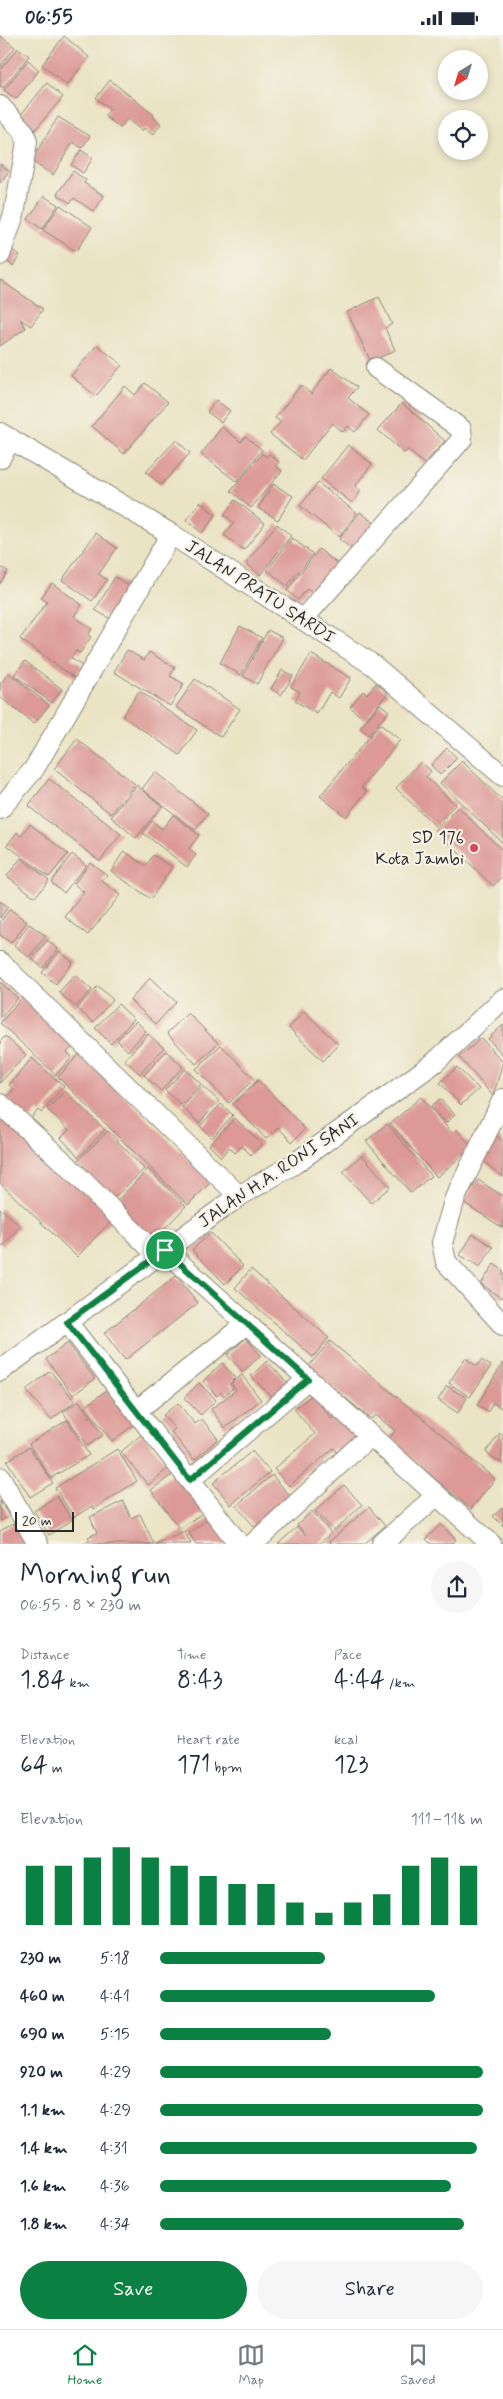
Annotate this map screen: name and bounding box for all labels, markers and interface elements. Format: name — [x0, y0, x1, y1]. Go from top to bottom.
text: 06:55 — [25, 5, 73, 30]
north arrow — [438, 50, 488, 100]
map controls — [438, 50, 488, 160]
button: locate — [438, 110, 488, 160]
street label: JALAN PRATU SARDI — [181, 535, 339, 649]
place label: SD 176 Kota Jambi — [375, 826, 464, 871]
marker: SD 176 Kota Jambi — [468, 842, 480, 854]
street label: JALAN H.A. RONI SANI — [194, 1108, 364, 1234]
pin — [144, 1229, 186, 1271]
icon: arrive — [151, 1236, 179, 1264]
scale bar — [15, 1509, 74, 1532]
text: 20 m — [22, 1512, 52, 1530]
text: Morning run — [20, 1557, 171, 1594]
button: share — [431, 1561, 483, 1613]
text: 06:55 · 8 × 230 m — [20, 1595, 141, 1616]
text: Distance — [20, 1646, 69, 1664]
text: Time — [177, 1646, 206, 1664]
text: Pace — [334, 1646, 362, 1664]
text: 1.84 — [20, 1664, 66, 1697]
text: 8:43 — [177, 1664, 223, 1697]
text: 4:44 — [334, 1664, 385, 1697]
text: km — [66, 1674, 90, 1692]
text: /km — [385, 1674, 415, 1692]
text: Elevation — [20, 1731, 75, 1749]
text: Heart rate — [177, 1731, 240, 1749]
text: kcal — [334, 1731, 358, 1749]
text: 64 — [20, 1749, 48, 1782]
text: 171 — [177, 1749, 210, 1782]
text: 123 — [334, 1749, 369, 1782]
text: m — [48, 1759, 63, 1777]
text: bpm — [210, 1759, 242, 1777]
text: Elevation — [20, 1809, 83, 1830]
text: 111–118 m — [411, 1809, 483, 1830]
text: 230 m — [20, 1948, 61, 1969]
text: 5:18 — [100, 1948, 130, 1969]
text: 460 m — [20, 1986, 65, 2007]
text: 4:41 — [100, 1986, 130, 2007]
text: 690 m — [20, 2024, 64, 2045]
text: 5:15 — [100, 2024, 130, 2045]
text: 920 m — [20, 2062, 63, 2083]
text: 4:29 — [100, 2062, 131, 2083]
text: 1.1 km — [20, 2100, 65, 2121]
text: 4:29 — [100, 2100, 131, 2121]
text: 1.4 km — [20, 2138, 67, 2159]
text: 4:31 — [100, 2138, 128, 2159]
text: 1.6 km — [20, 2176, 66, 2197]
text: 4:36 — [100, 2176, 130, 2197]
text: 1.8 km — [20, 2214, 67, 2235]
text: 4:34 — [100, 2214, 131, 2235]
button: Save — [20, 2261, 247, 2319]
button: Share — [257, 2261, 483, 2319]
tab: Home — [67, 2341, 102, 2389]
tab: Map — [237, 2341, 265, 2389]
tab: Saved — [400, 2341, 436, 2389]

